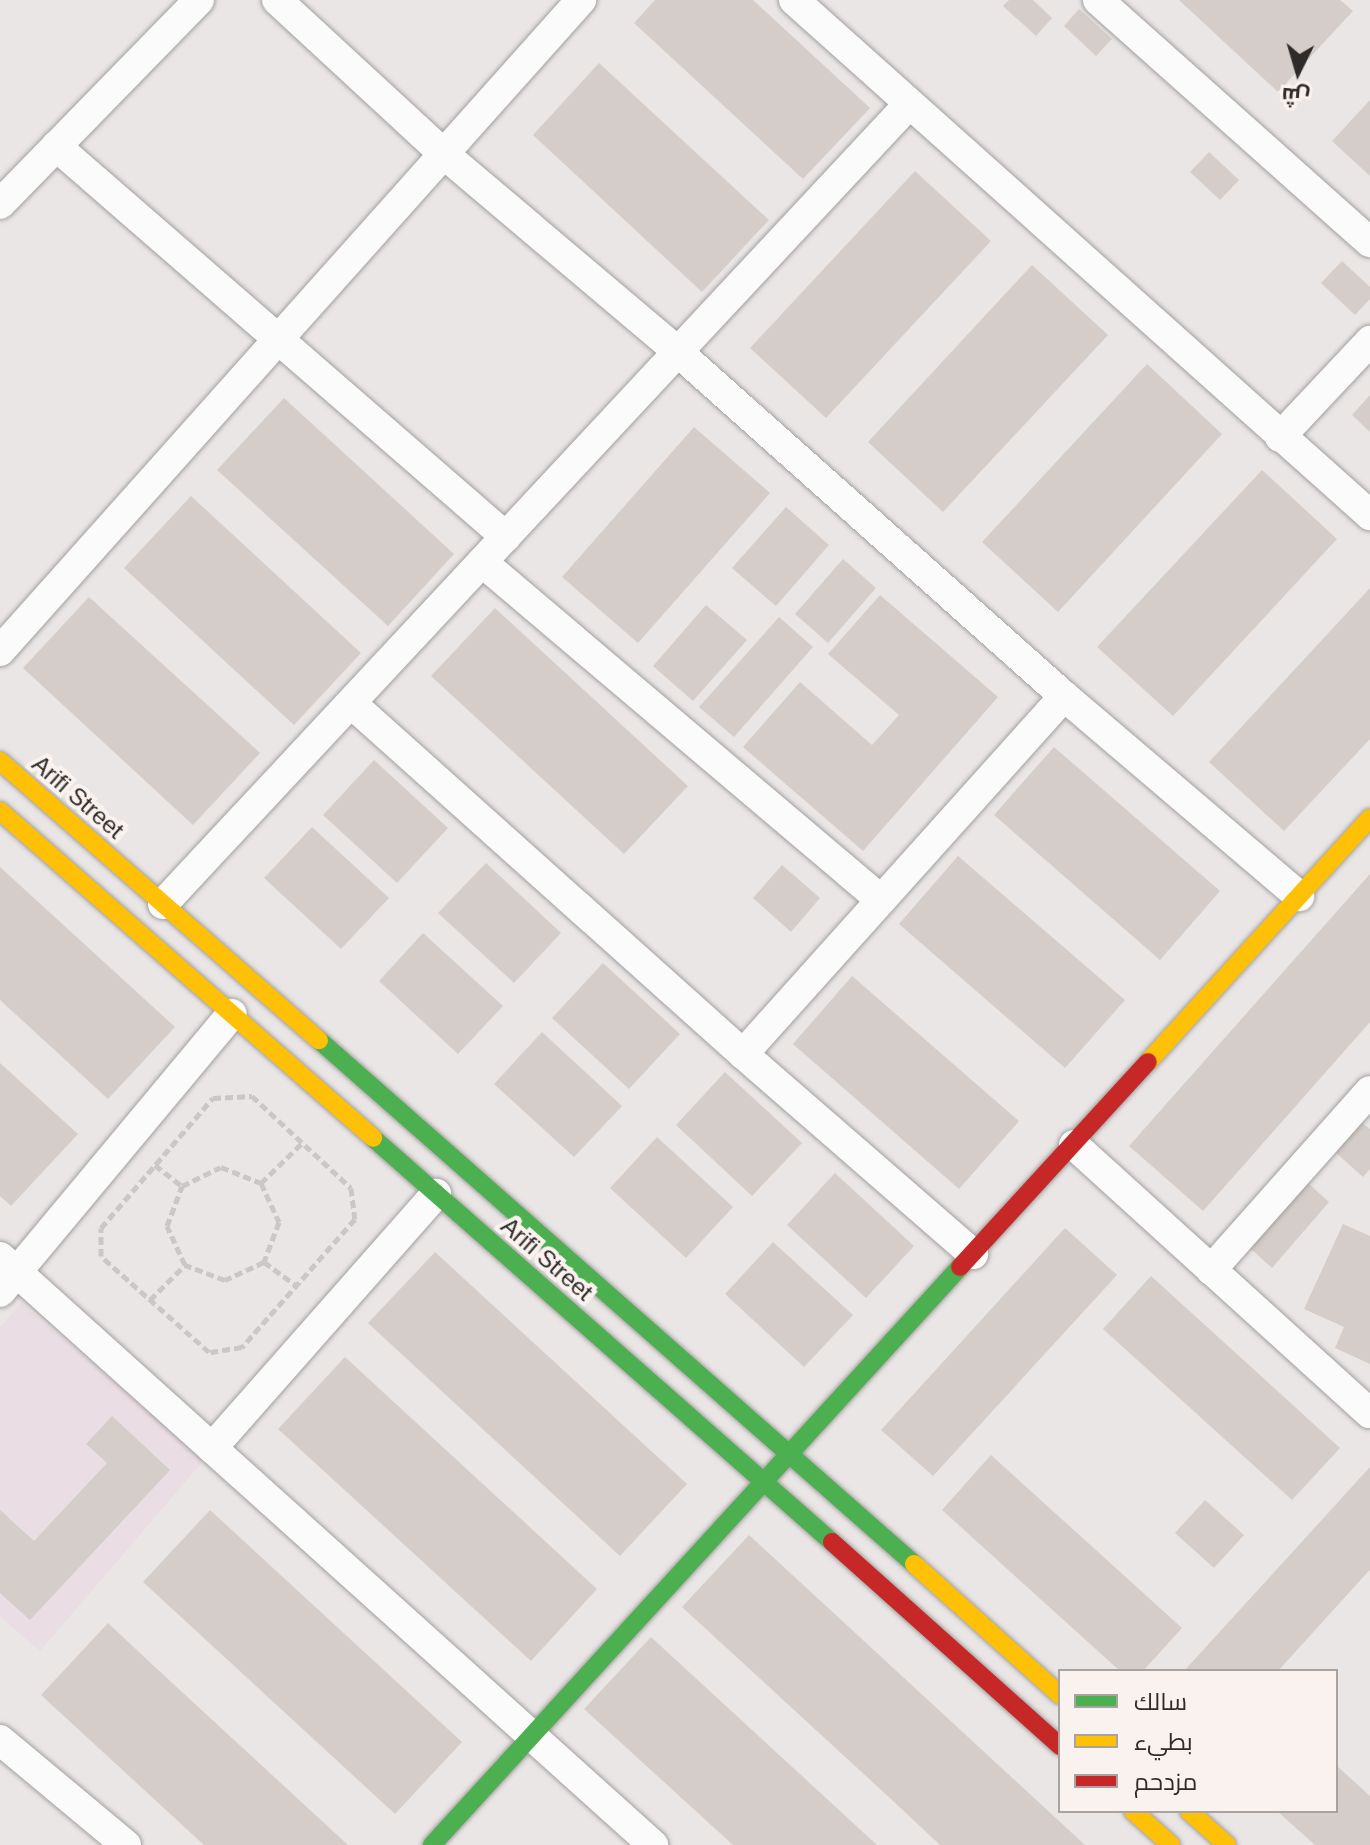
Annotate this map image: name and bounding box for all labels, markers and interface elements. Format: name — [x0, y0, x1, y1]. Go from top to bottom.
north arrow — [1258, 32, 1338, 112]
text: ش — [1281, 83, 1311, 110]
street label: Arifi Street — [26, 749, 130, 845]
street label: Arifi Street — [495, 1211, 599, 1307]
legend — [1058, 1669, 1338, 1813]
text: سالك — [1134, 1688, 1187, 1715]
text: بطيء — [1134, 1728, 1193, 1755]
text: مزدحم — [1134, 1768, 1197, 1795]

